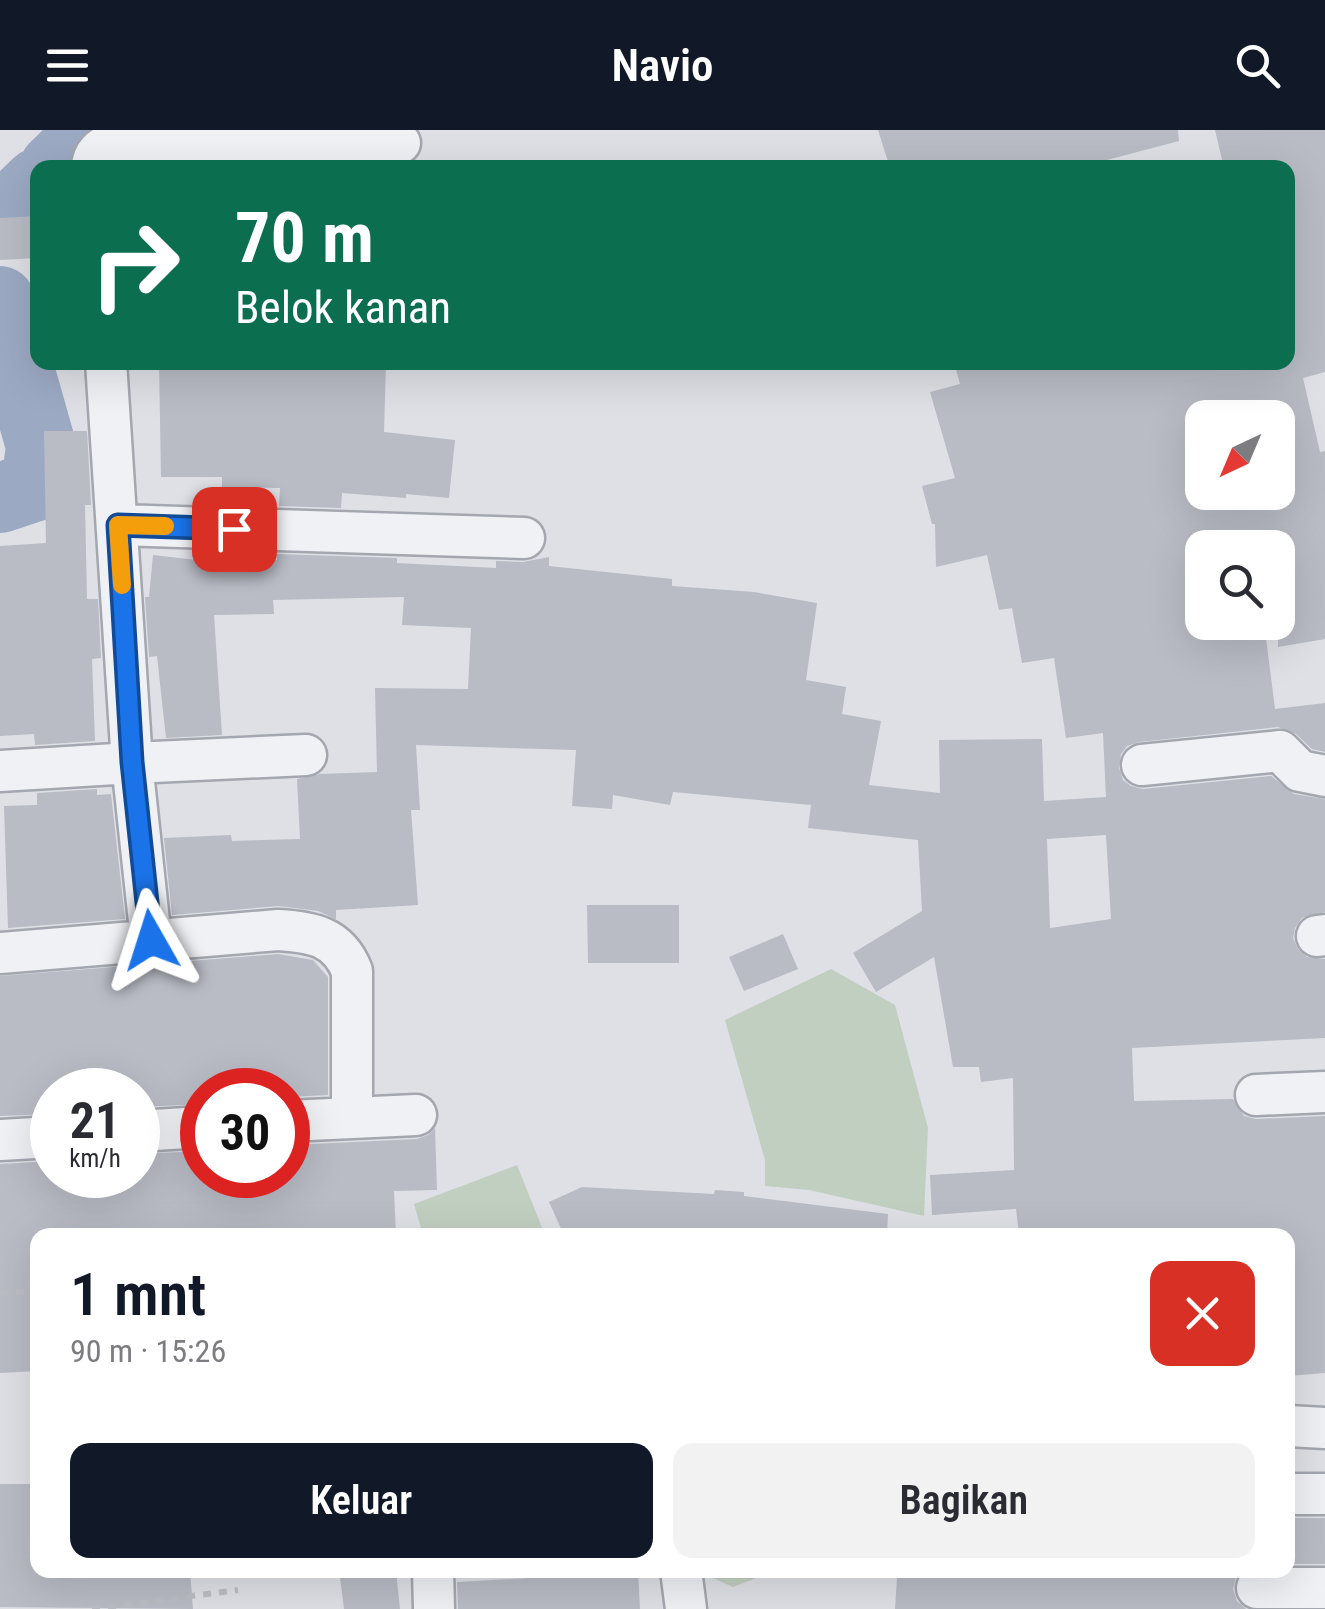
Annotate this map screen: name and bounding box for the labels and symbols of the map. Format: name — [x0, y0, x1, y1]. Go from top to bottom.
north arrow — [1185, 400, 1295, 510]
pin — [192, 487, 277, 572]
position arrow — [99, 888, 203, 992]
speed limit sign: 30 — [180, 1068, 310, 1198]

